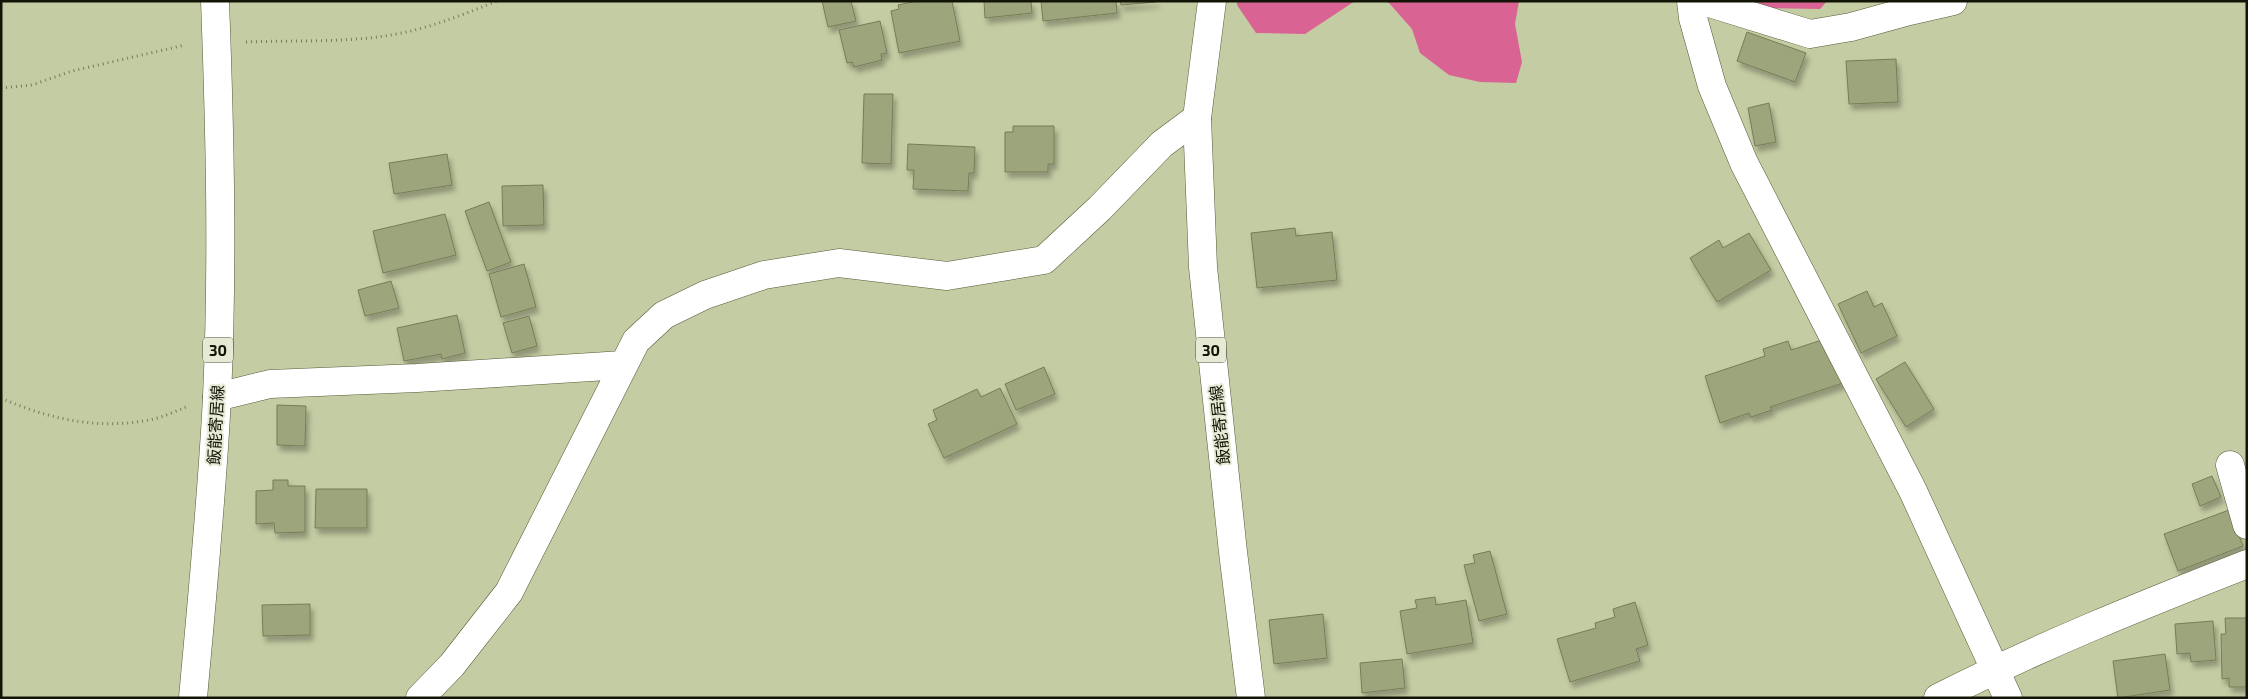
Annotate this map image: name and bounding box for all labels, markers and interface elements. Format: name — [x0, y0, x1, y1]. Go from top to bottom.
road number: 30 — [203, 338, 233, 362]
road number: 30 — [1196, 338, 1226, 362]
street label: 飯能寄居線 — [1205, 384, 1233, 466]
street label: 飯能寄居線 — [203, 385, 227, 465]

